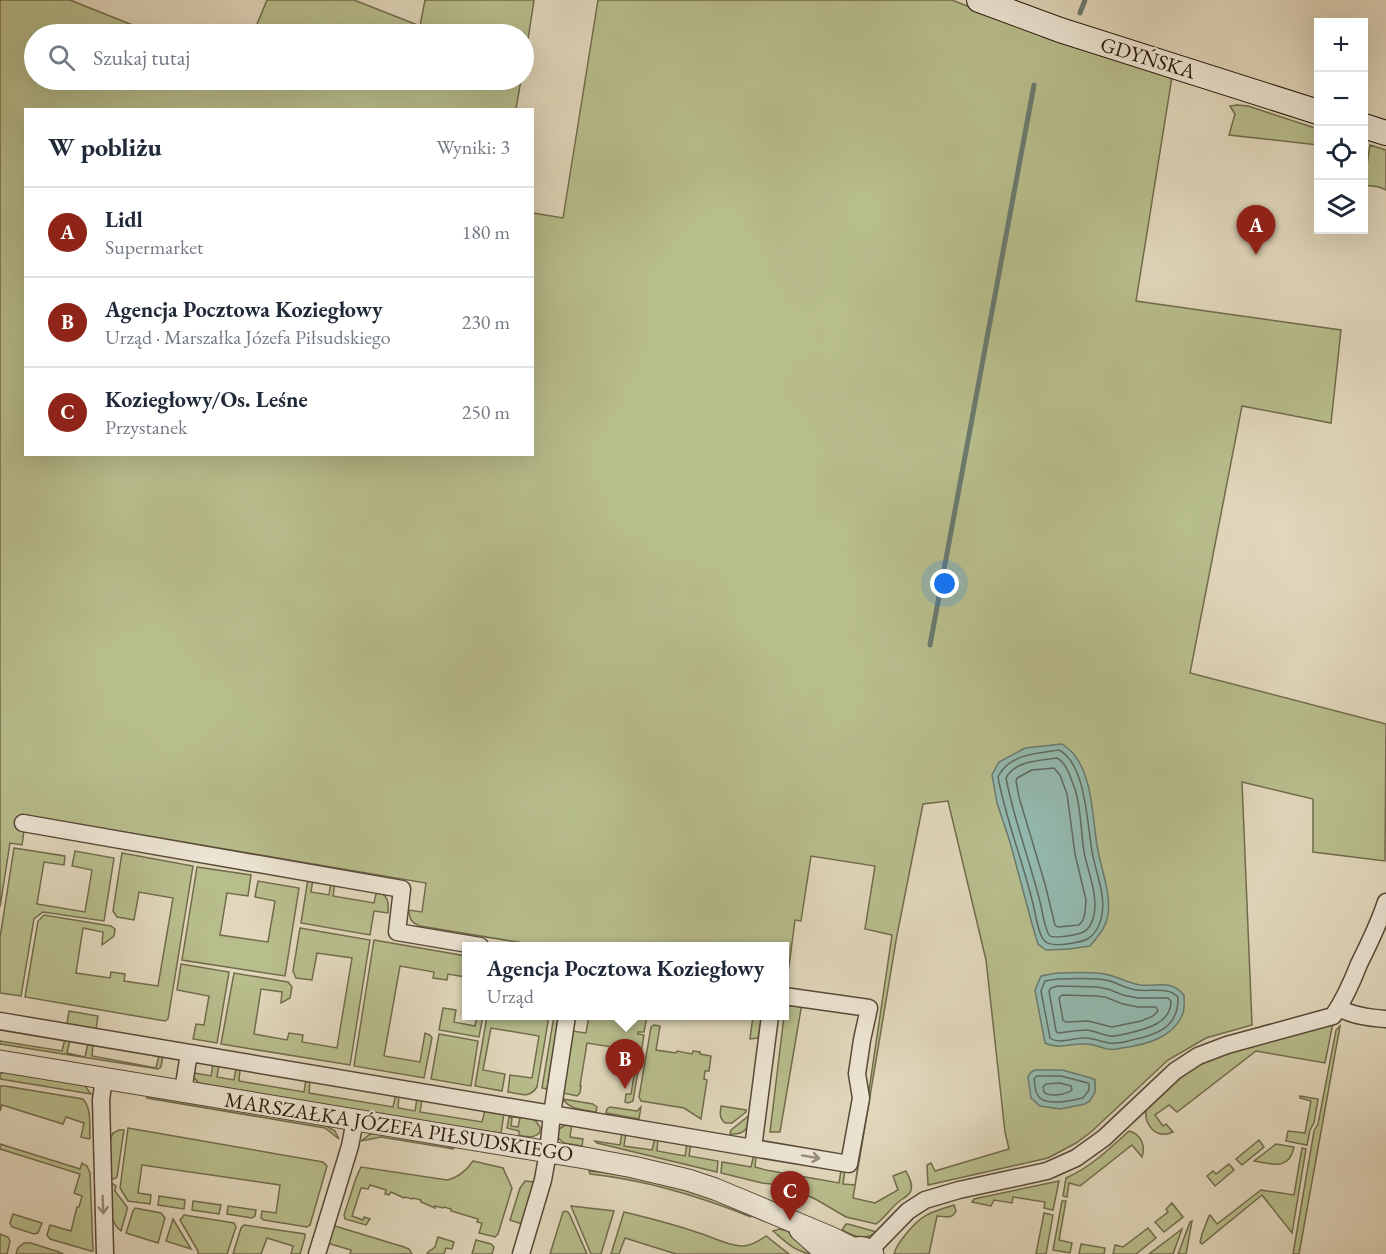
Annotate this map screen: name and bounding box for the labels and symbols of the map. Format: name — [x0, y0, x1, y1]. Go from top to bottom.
street label: GDYŃSKA — [1097, 30, 1199, 85]
pin: A — [1236, 206, 1276, 255]
your location — [930, 569, 959, 598]
pin: B — [606, 1040, 644, 1089]
street label: MARSZAŁKA JÓZEFA PIŁSUDSKIEGO — [223, 1086, 575, 1167]
one-way arrow — [801, 1152, 820, 1163]
pin: C — [770, 1172, 810, 1221]
one-way arrow — [97, 1195, 109, 1215]

